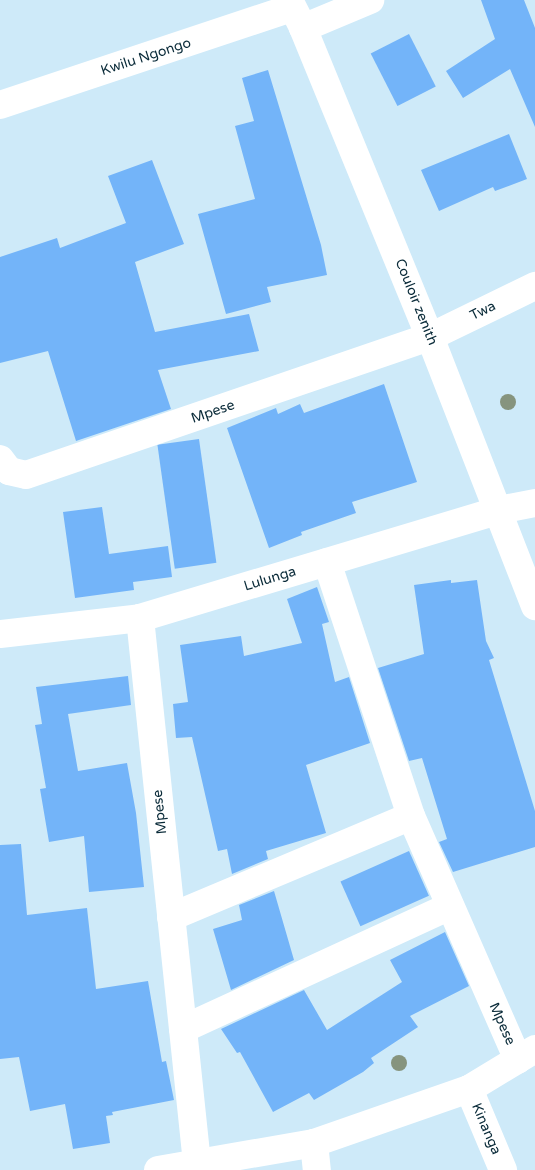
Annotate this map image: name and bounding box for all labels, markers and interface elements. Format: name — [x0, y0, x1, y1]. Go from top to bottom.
street label: Kwilu Ngongo — [99, 35, 193, 79]
street label: Couloir zenith — [391, 256, 441, 348]
street label: Twa — [467, 298, 499, 324]
street label: Mpese — [189, 397, 237, 427]
street label: Lulunga — [242, 563, 298, 595]
street label: Mpese — [149, 789, 171, 835]
street label: Mpese — [485, 1000, 519, 1048]
street label: Kinanga — [468, 1101, 504, 1157]

